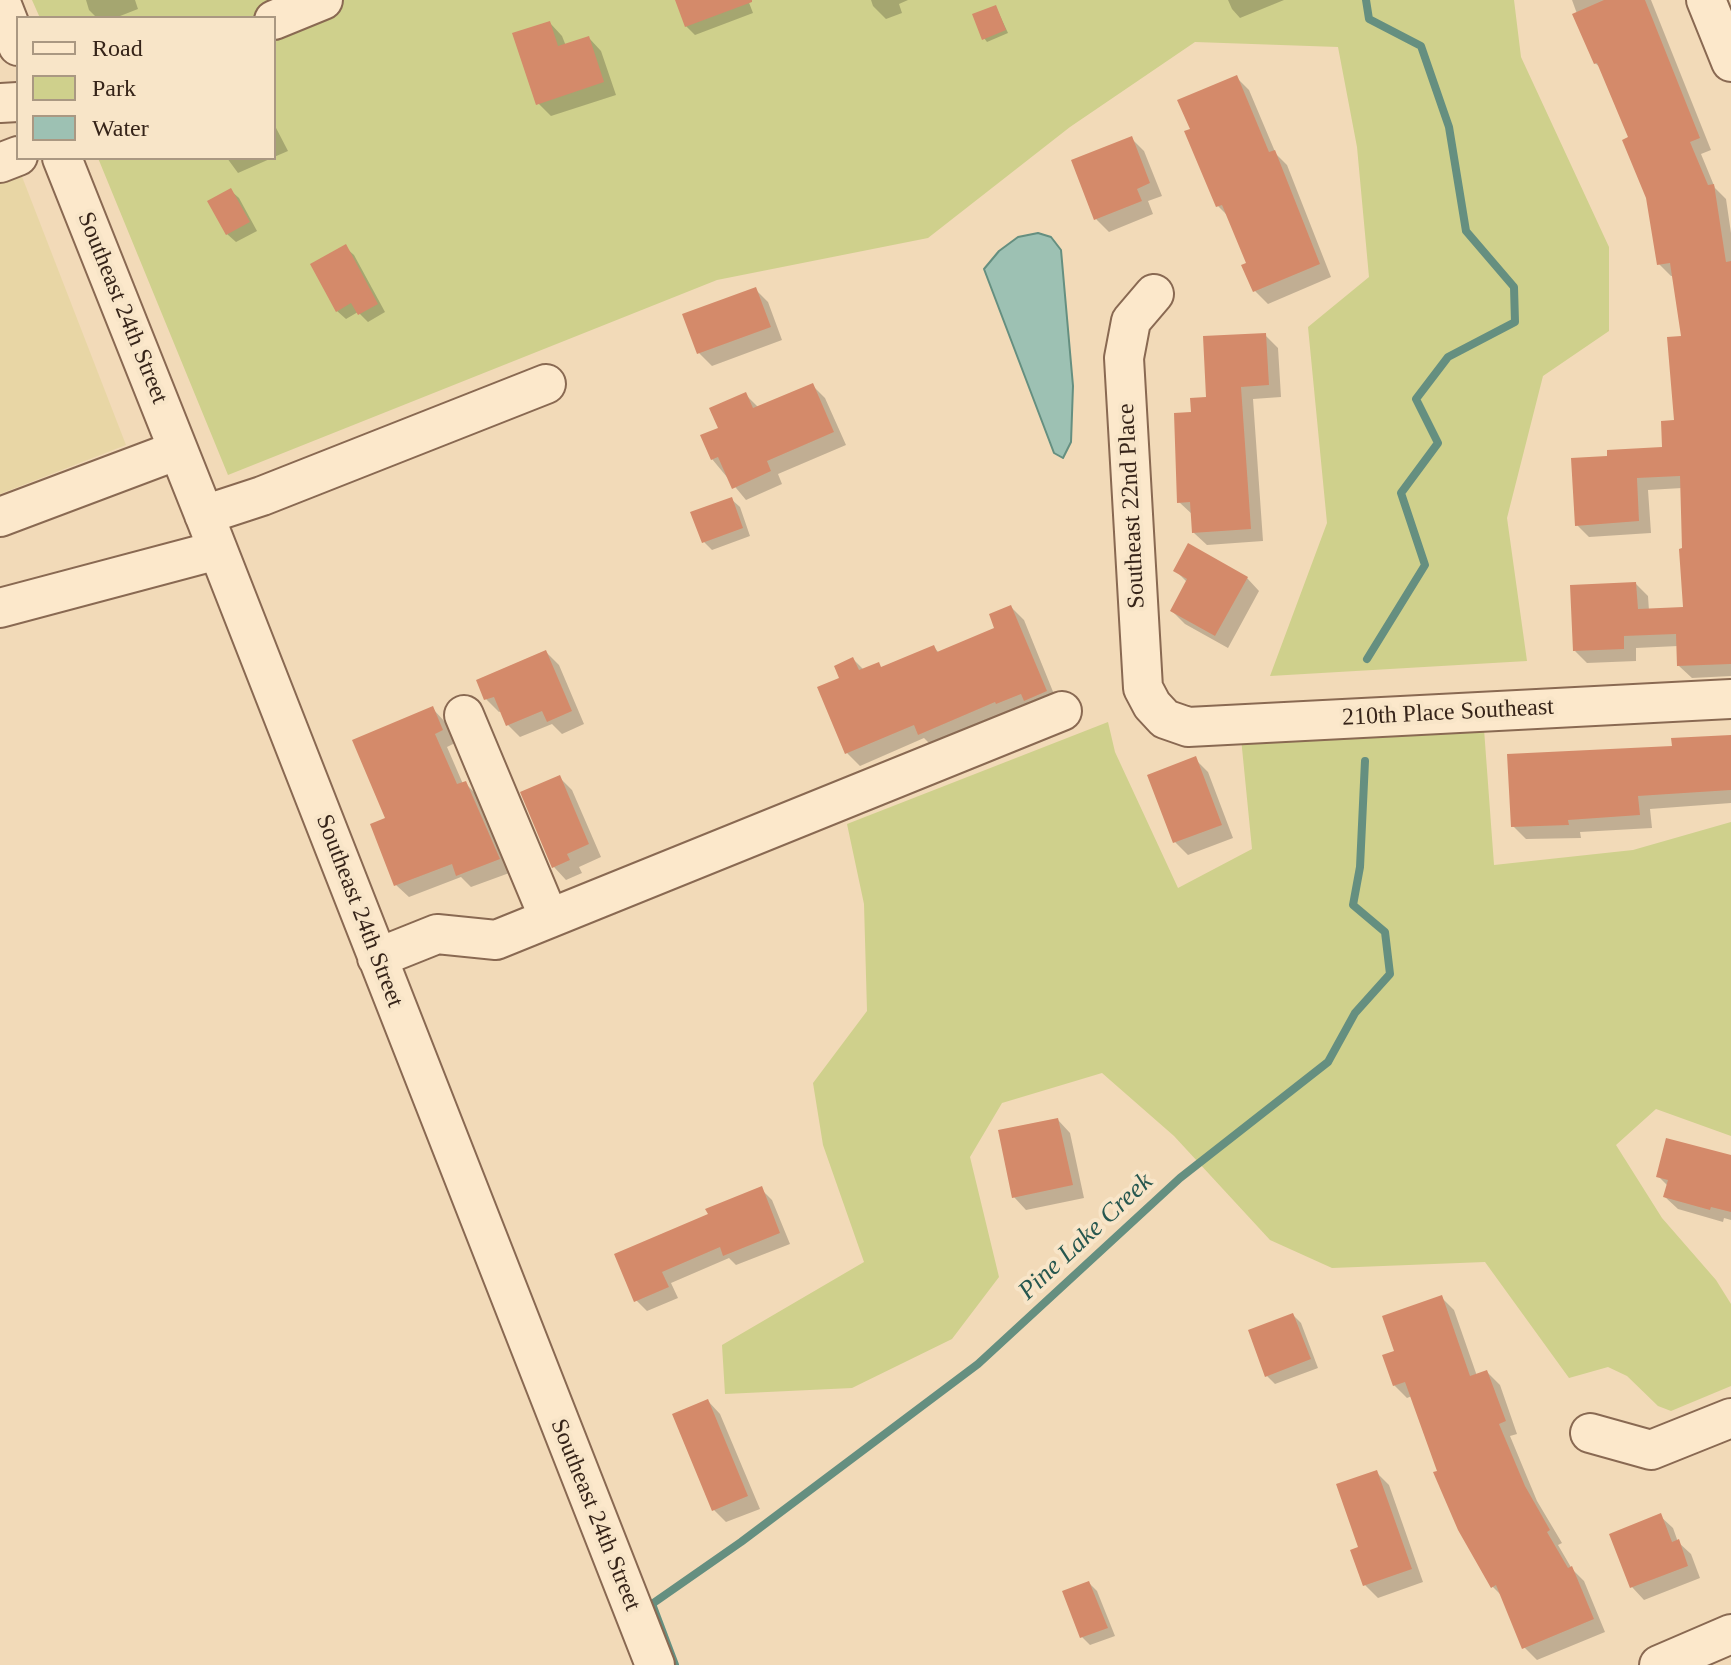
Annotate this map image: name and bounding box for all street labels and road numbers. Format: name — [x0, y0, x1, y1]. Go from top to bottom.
street label: Southeast 24th Street — [70, 208, 174, 408]
street label: Southeast 22nd Place — [1112, 403, 1152, 609]
street label: 210th Place Southeast — [1341, 693, 1555, 733]
street label: Southeast 24th Street — [309, 811, 409, 1011]
street label: Southeast 24th Street — [543, 1415, 647, 1615]

